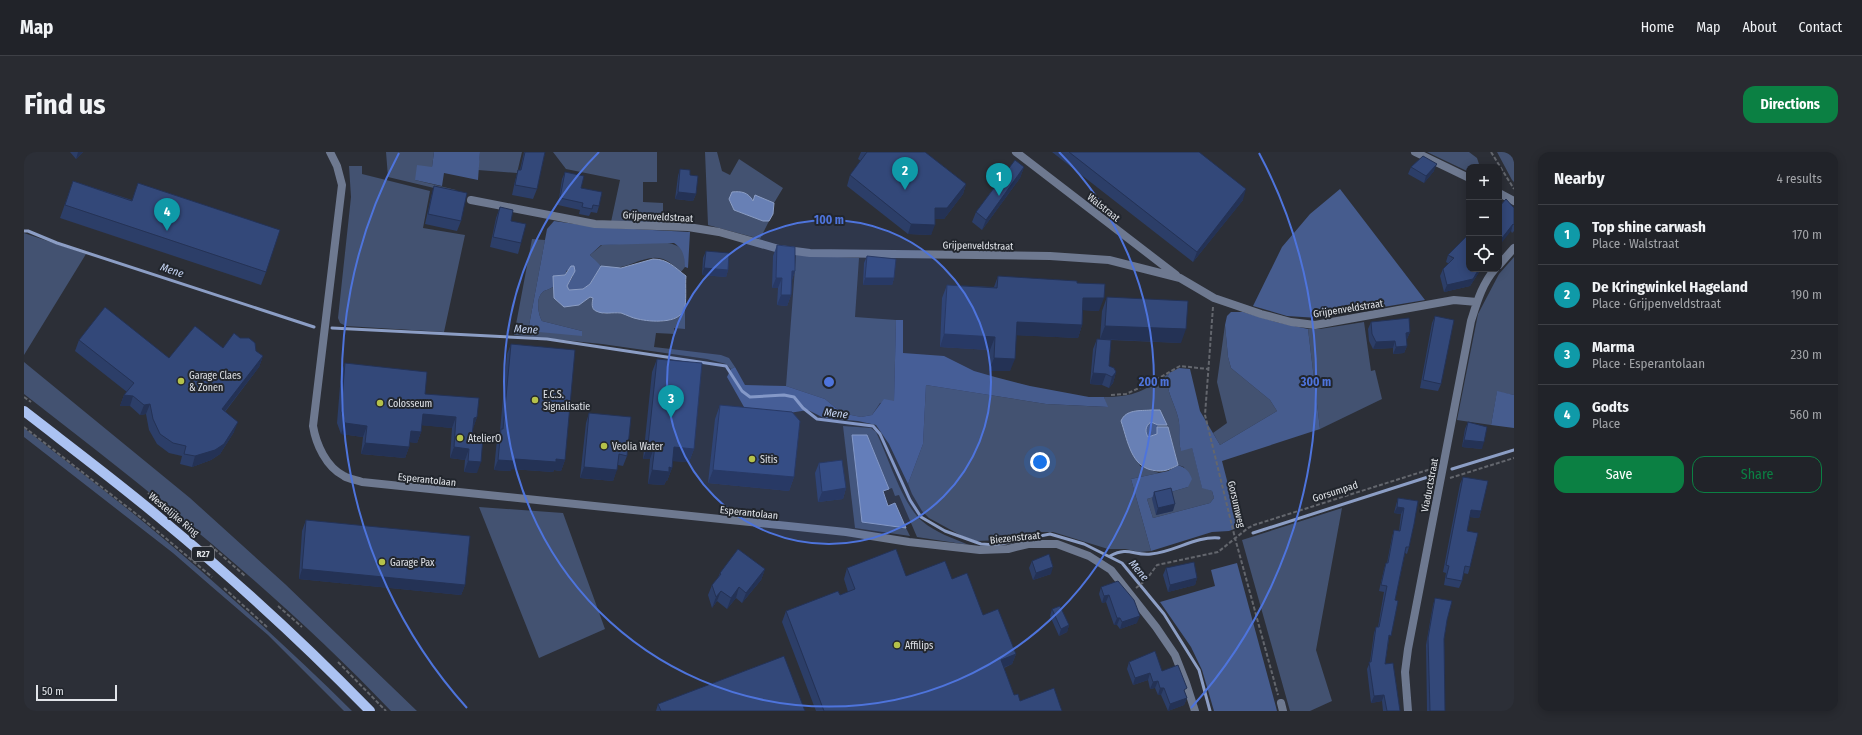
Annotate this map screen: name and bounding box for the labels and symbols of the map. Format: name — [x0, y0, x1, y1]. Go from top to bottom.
pin: 2 — [892, 157, 918, 190]
pin: 1 — [986, 163, 1012, 196]
street label: Walstraat — [1085, 191, 1123, 225]
pin: 4 — [154, 198, 180, 231]
street label: Grijpenveldstraat — [622, 209, 694, 225]
text: 100 m — [814, 213, 844, 227]
street label: Grijpenveldstraat — [943, 239, 1014, 253]
water label: Mene — [158, 261, 185, 280]
street label: Grijpenveldstraat — [1312, 297, 1385, 320]
water label: Mene — [514, 322, 538, 337]
place label: Garage Claes & Zonen — [189, 370, 241, 394]
centre of rings — [822, 375, 836, 389]
text: 200 m — [1138, 375, 1169, 389]
text: 300 m — [1300, 375, 1331, 389]
marker: Garage Claes & Zonen — [176, 376, 186, 386]
pin: 3 — [658, 385, 684, 418]
place label: E.C.S. Signalisatie — [543, 389, 590, 413]
marker: E.C.S. Signalisatie — [530, 395, 540, 405]
marker: Colosseum — [375, 398, 385, 408]
place label: Colosseum — [388, 398, 432, 410]
water label: Mene — [823, 406, 849, 421]
marker: AtelierO — [455, 433, 465, 443]
place label: AtelierO — [468, 433, 501, 445]
marker: Veolia Water — [599, 441, 609, 451]
place label: Veolia Water — [612, 441, 664, 453]
your location — [1030, 452, 1050, 472]
marker: Sitis — [747, 454, 757, 464]
place label: Sitis — [760, 454, 778, 466]
street label: Viaductstraat — [1419, 457, 1441, 513]
street label: Esperantolaan — [397, 471, 457, 489]
street label: Gorsumpad — [1311, 479, 1360, 505]
street label: Gorsumweg — [1225, 480, 1247, 529]
street label: Westelijke Ring — [146, 490, 201, 540]
street label: Esperantolaan — [719, 504, 779, 522]
street label: Biezenstraat — [989, 529, 1042, 547]
road number: R27 — [192, 547, 214, 561]
marker: Garage Pax — [377, 557, 387, 567]
place label: Garage Pax — [390, 557, 435, 569]
water label: Mene — [1126, 557, 1151, 584]
marker: Affilips — [892, 640, 902, 650]
place label: Affilips — [905, 640, 933, 652]
scale bar — [36, 683, 117, 702]

